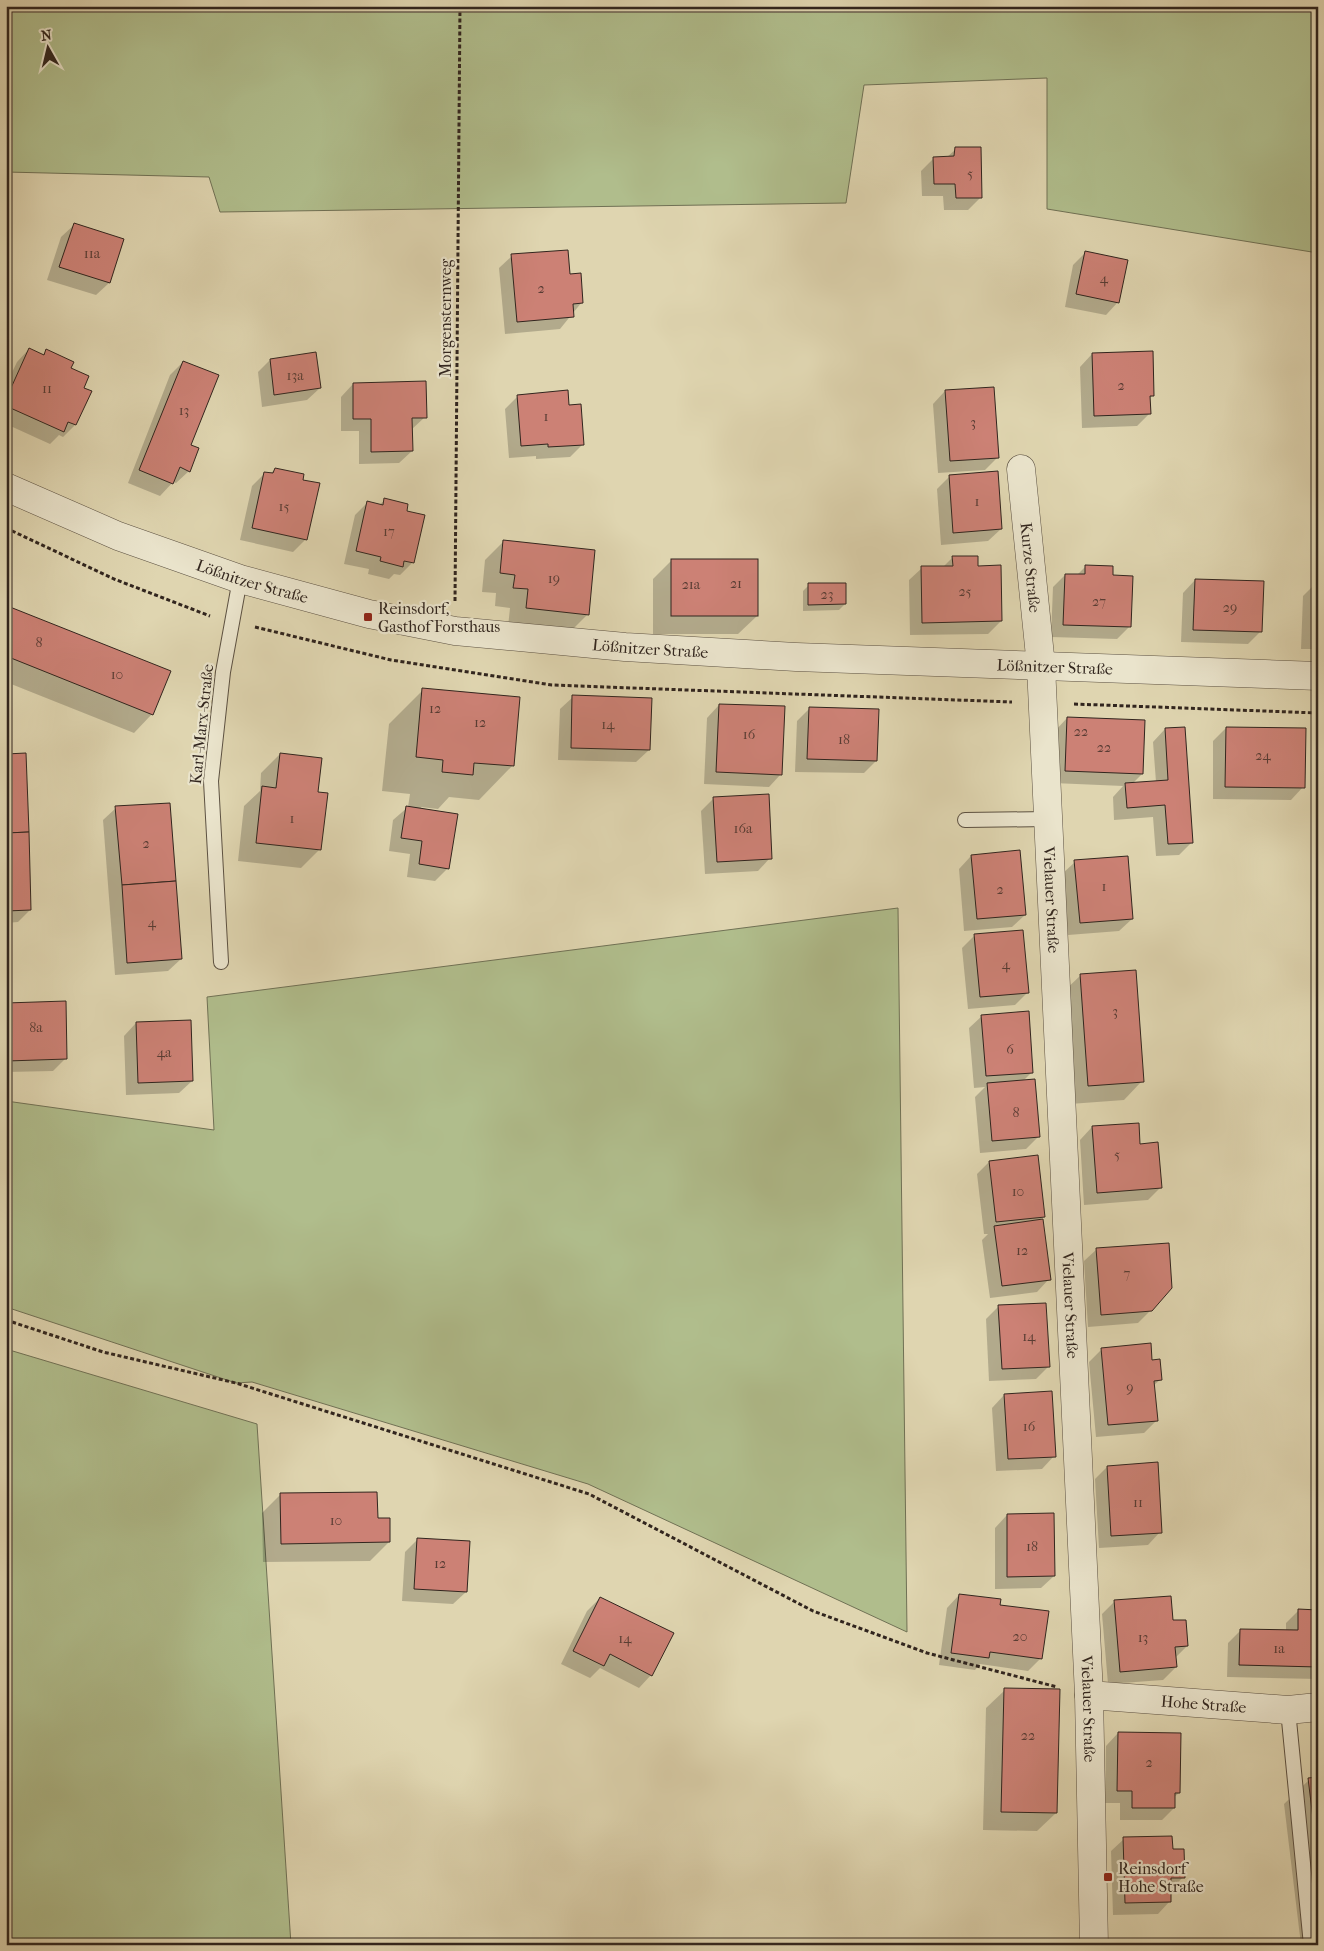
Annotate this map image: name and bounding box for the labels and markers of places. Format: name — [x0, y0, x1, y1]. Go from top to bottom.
place label: Reinsdorf, Gasthof Forsthaus — [378, 599, 500, 636]
marker: Reinsdorf, Gasthof Forsthaus — [362, 611, 374, 623]
place label: Reinsdorf Hohe Straße — [1118, 1859, 1204, 1896]
marker: Reinsdorf Hohe Straße — [1102, 1871, 1114, 1883]

